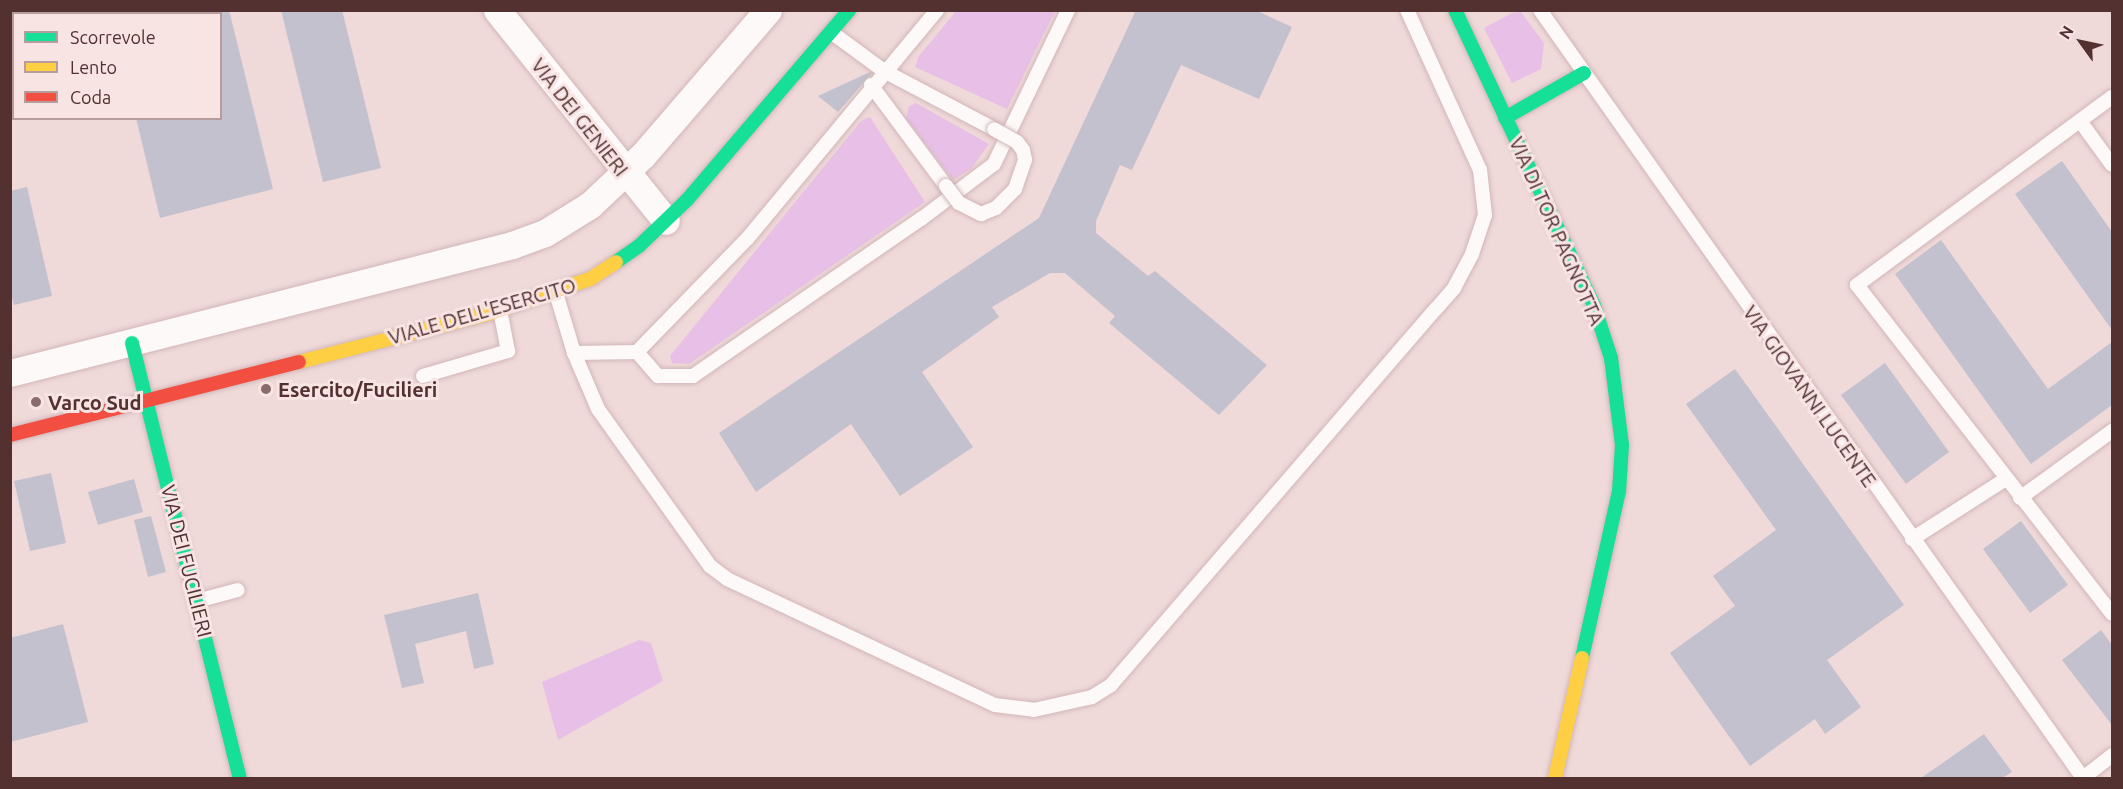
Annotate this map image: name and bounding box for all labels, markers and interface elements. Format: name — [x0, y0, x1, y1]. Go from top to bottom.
legend — [12, 12, 222, 120]
north arrow — [2051, 12, 2111, 72]
text: N — [2055, 22, 2077, 42]
text: Scorrevole — [70, 27, 156, 47]
street label: VIA DEI GENIERI — [526, 53, 634, 181]
text: Lento — [70, 57, 117, 77]
text: Coda — [70, 87, 111, 107]
street label: VIA DI TOR PAGNOTTA — [1505, 133, 1609, 329]
street label: VIALE DELL'ESERCITO — [385, 273, 579, 349]
street label: VIA GIOVANNI LUCENTE — [1738, 301, 1882, 491]
place label: Esercito/Fucilieri — [278, 377, 437, 401]
marker: Esercito/Fucilieri — [259, 382, 273, 396]
place label: Varco Sud — [48, 390, 141, 414]
marker: Varco Sud — [29, 395, 43, 409]
street label: VIA DEI FUCILIERI — [156, 482, 218, 640]

